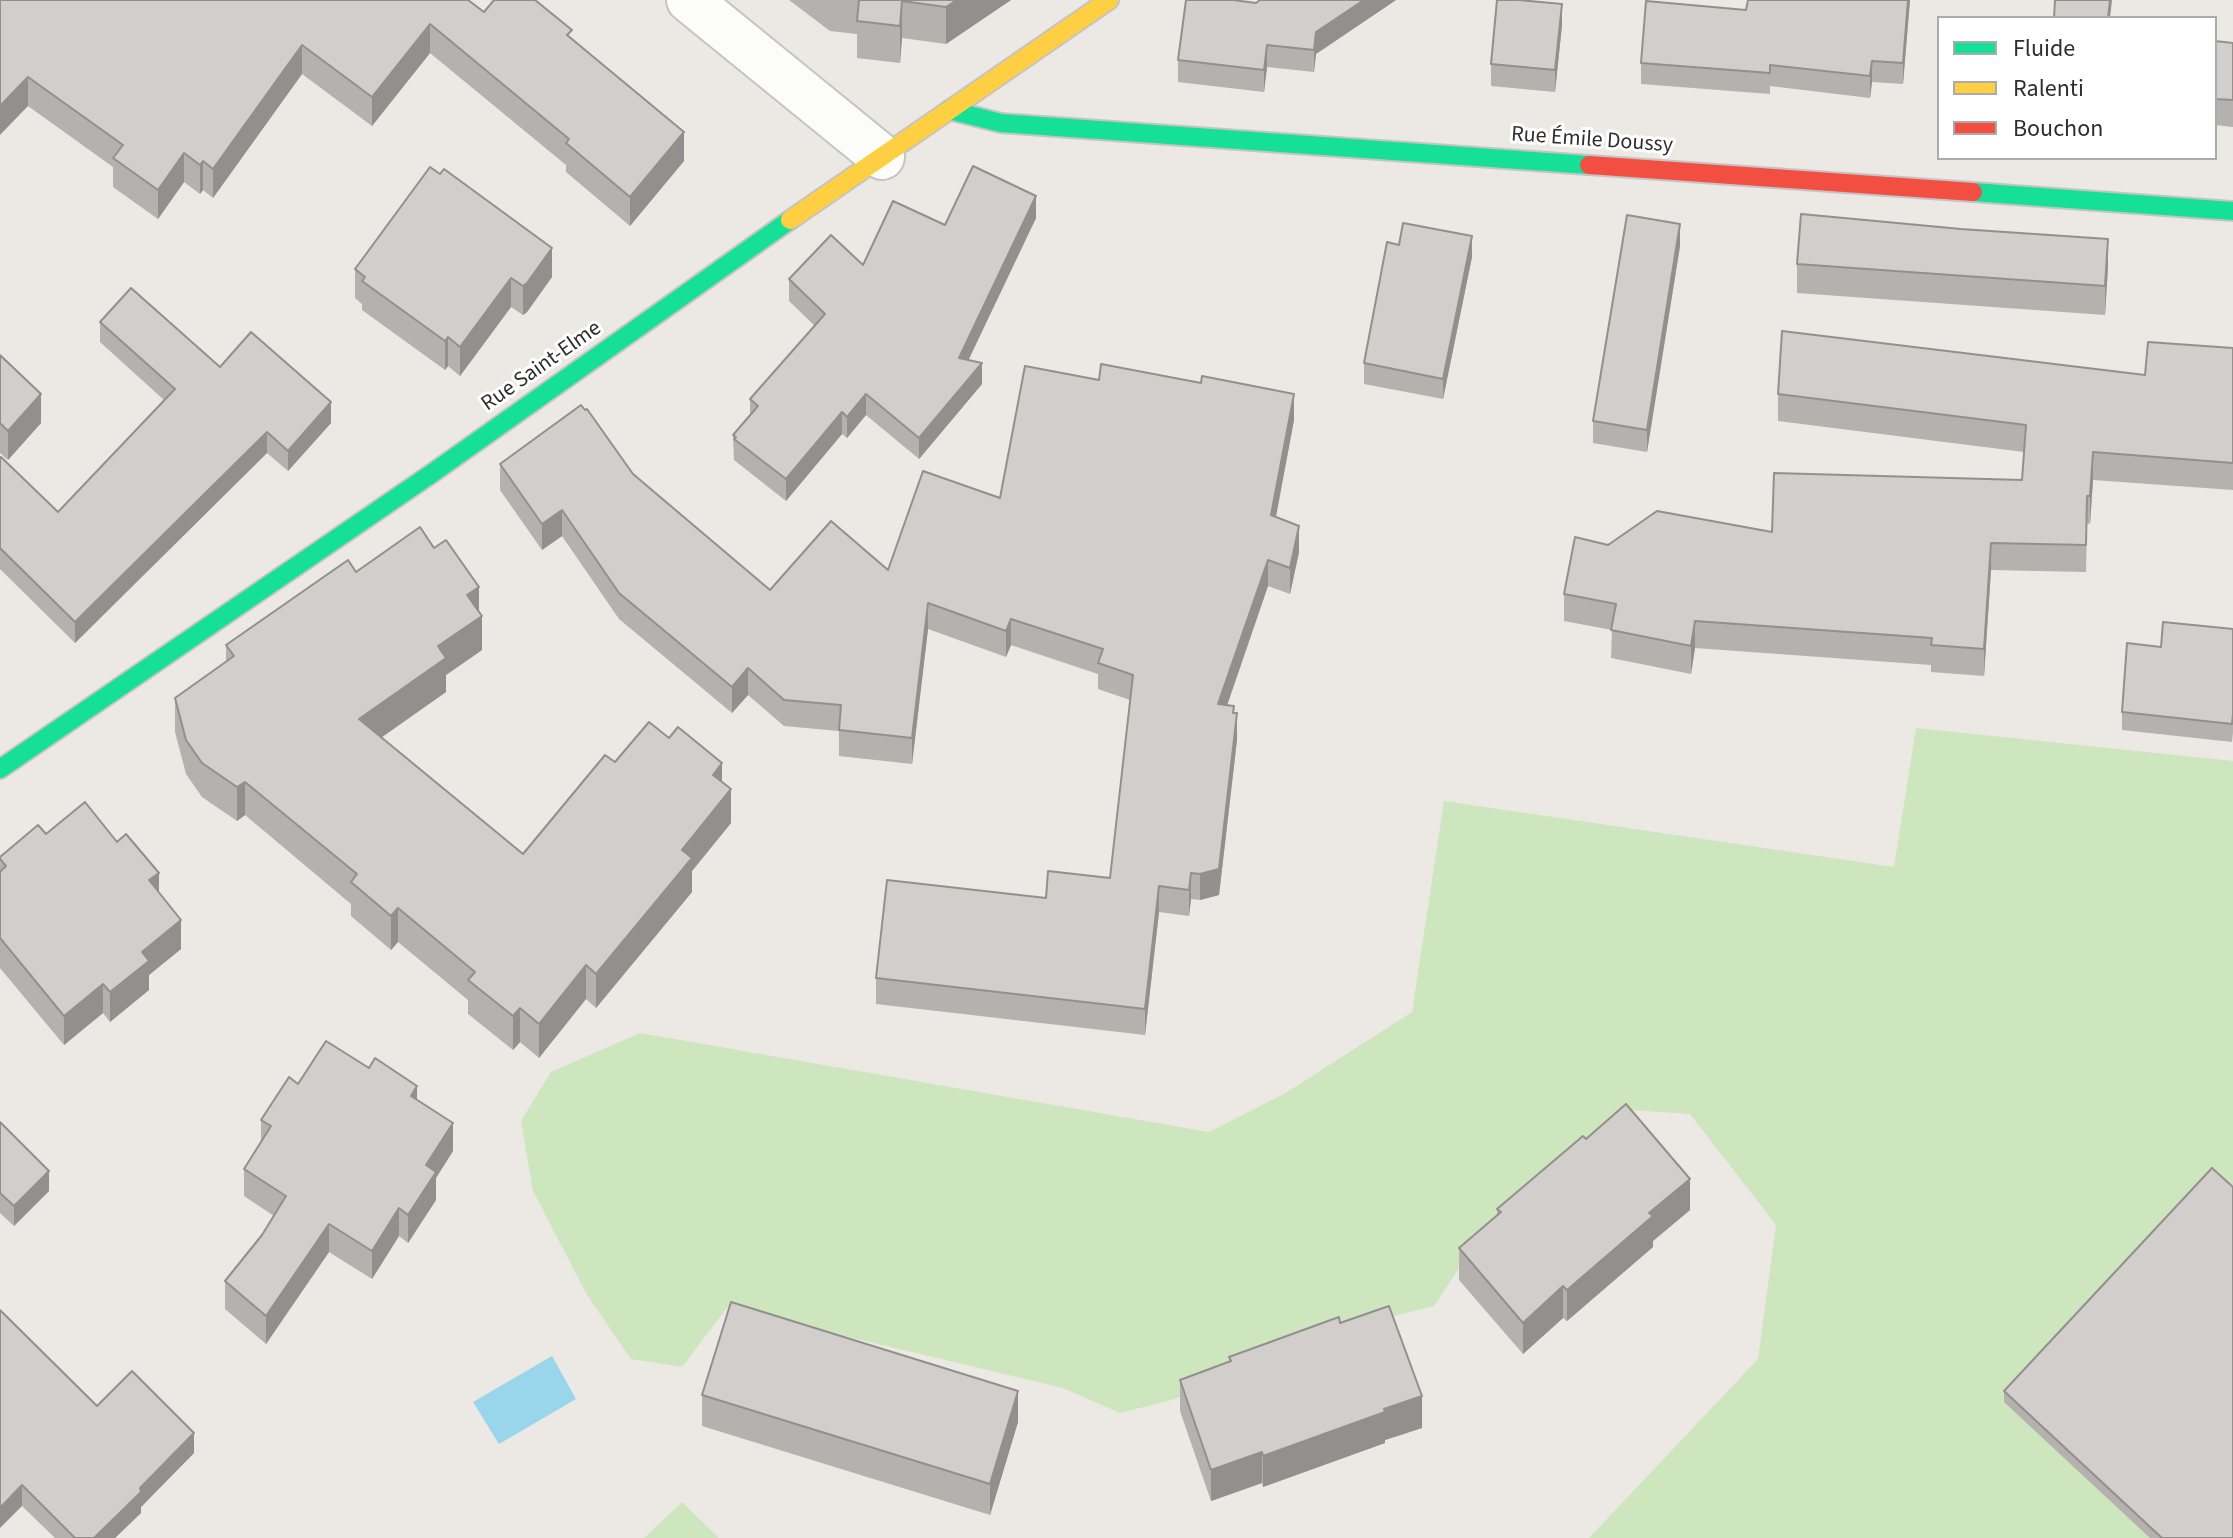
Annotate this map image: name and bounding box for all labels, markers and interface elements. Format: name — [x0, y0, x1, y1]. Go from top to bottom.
legend — [1937, 16, 2217, 160]
text: Fluide — [2013, 31, 2075, 66]
text: Ralenti — [2013, 71, 2084, 106]
text: Bouchon — [2013, 111, 2103, 146]
street label: Rue Émile Doussy — [1510, 122, 1674, 160]
street label: Rue Saint-Elme — [477, 316, 607, 418]

